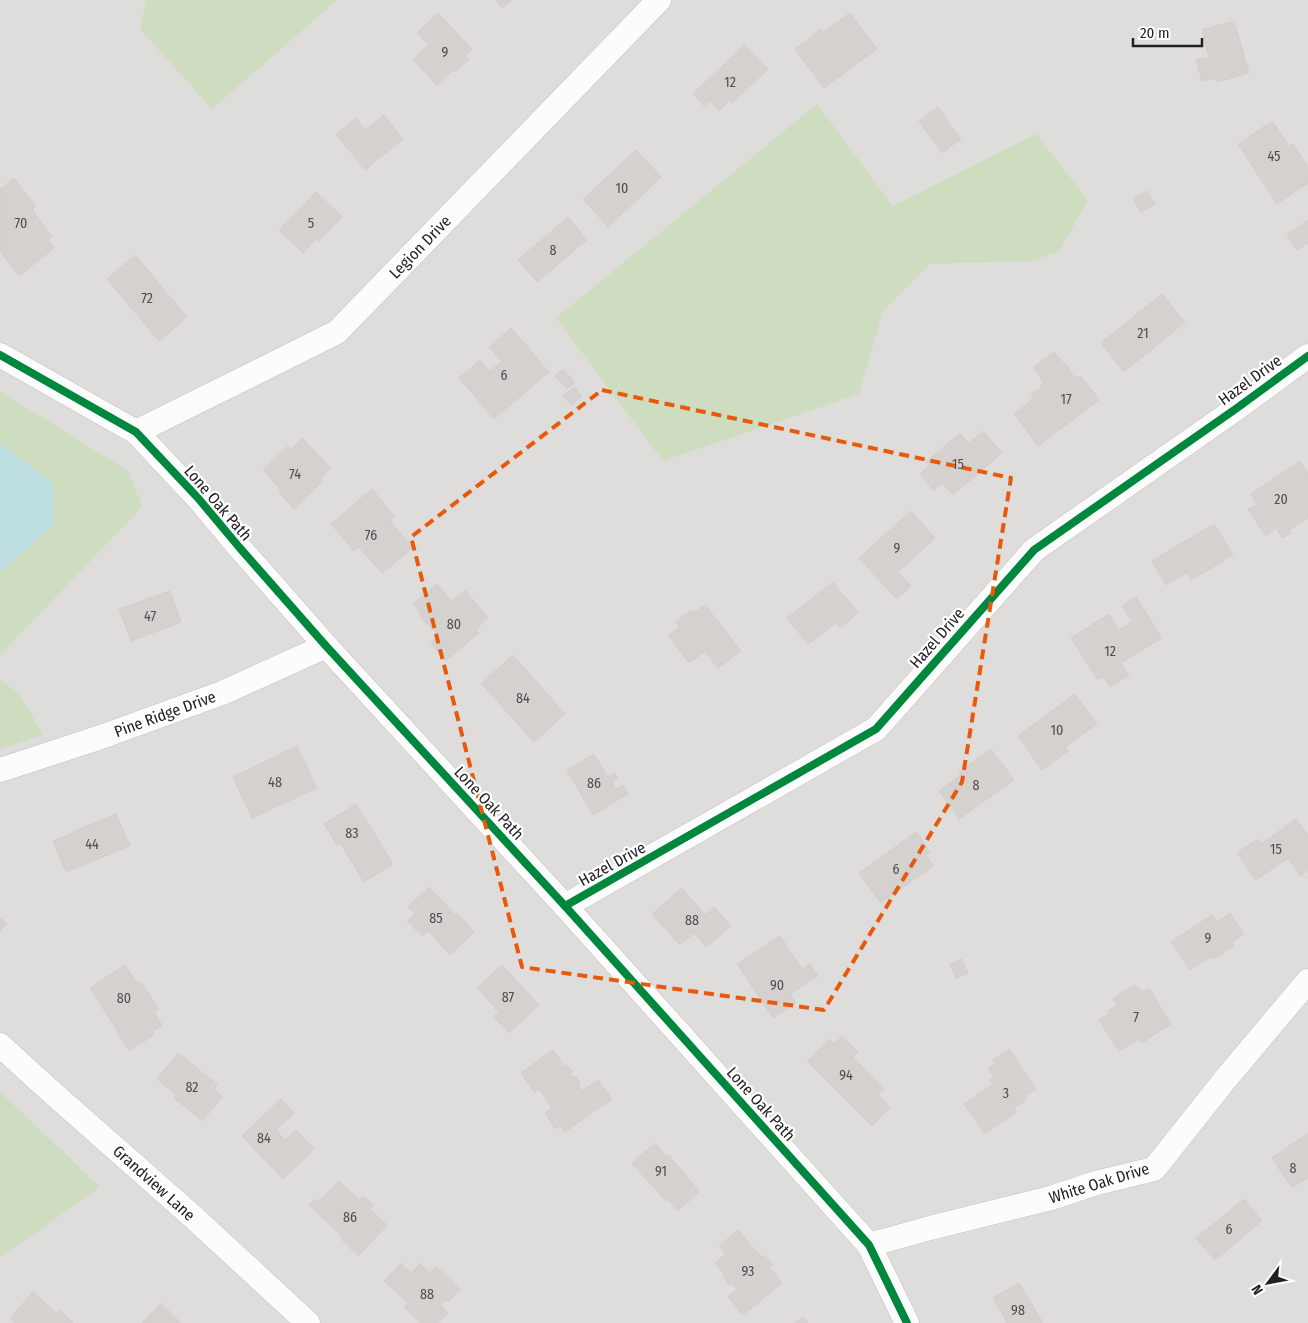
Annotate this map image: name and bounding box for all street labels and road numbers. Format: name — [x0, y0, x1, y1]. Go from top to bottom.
street label: Legion Drive — [385, 211, 455, 283]
street label: Hazel Drive — [1215, 351, 1285, 409]
street label: Lone Oak Path — [180, 462, 256, 544]
street label: Hazel Drive — [906, 604, 968, 672]
street label: Pine Ridge Drive — [112, 687, 218, 741]
street label: Lone Oak Path — [450, 762, 528, 844]
street label: Hazel Drive — [575, 838, 649, 890]
street label: Lone Oak Path — [723, 1063, 799, 1145]
street label: Grandview Lane — [109, 1141, 199, 1225]
street label: White Oak Drive — [1047, 1159, 1152, 1207]

